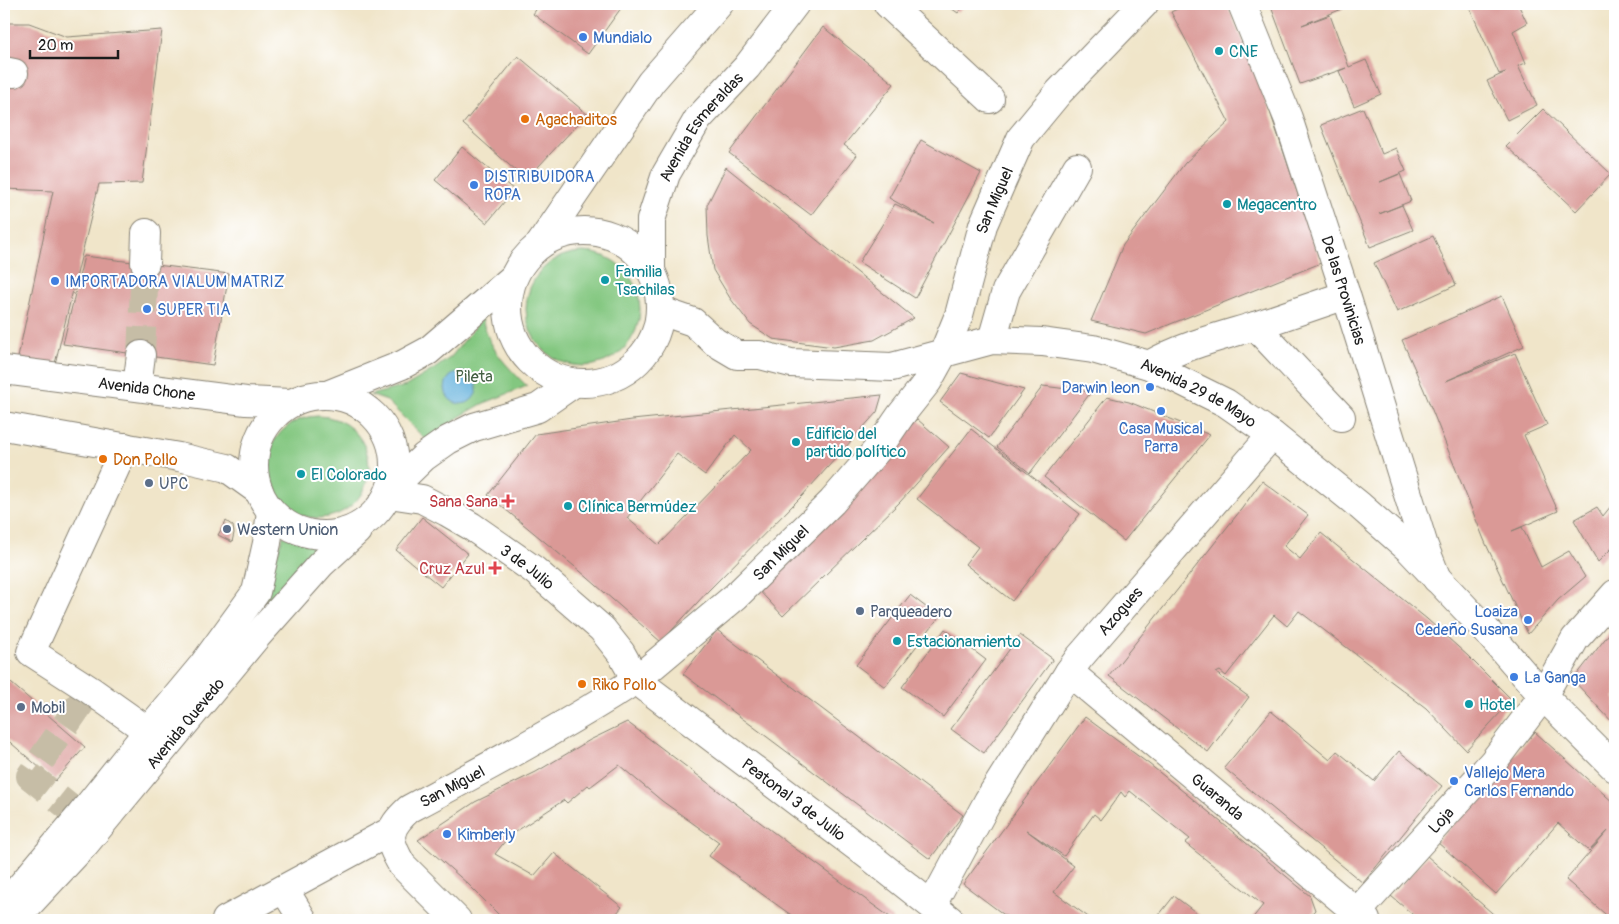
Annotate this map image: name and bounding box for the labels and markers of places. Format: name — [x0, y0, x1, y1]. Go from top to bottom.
place label: Mundialo — [593, 28, 653, 48]
marker: Mundialo — [577, 31, 589, 43]
place label: CNE — [1229, 42, 1258, 62]
marker: CNE — [1213, 45, 1225, 57]
place label: Agachaditos — [535, 110, 617, 130]
marker: Agachaditos — [519, 113, 531, 125]
place label: DISTRIBUIDORA ROPA — [484, 167, 595, 205]
marker: DISTRIBUIDORA ROPA — [468, 179, 480, 191]
place label: Megacentro — [1237, 195, 1317, 215]
marker: Megacentro — [1221, 198, 1233, 210]
place label: Familia Tsachilas — [615, 262, 675, 300]
place label: IMPORTADORA VIALUM MATRIZ — [65, 272, 285, 292]
marker: Familia Tsachilas — [599, 274, 611, 286]
marker: IMPORTADORA VIALUM MATRIZ — [49, 275, 61, 287]
place label: SUPER TIA — [157, 300, 231, 320]
marker: SUPER TIA — [141, 303, 153, 315]
place label: Darwin leon — [1062, 378, 1140, 398]
marker: Darwin leon — [1144, 381, 1156, 393]
marker: Casa Musical Parra — [1155, 405, 1167, 417]
place label: Casa Musical Parra — [1119, 419, 1203, 457]
place label: Edificio del partido político — [806, 424, 906, 462]
marker: Edificio del partido político — [790, 436, 802, 448]
place label: Don Pollo — [113, 450, 178, 470]
marker: Don Pollo — [97, 453, 109, 465]
place label: El Colorado — [311, 465, 387, 485]
marker: El Colorado — [295, 468, 307, 480]
place label: UPC — [159, 474, 188, 494]
marker: UPC — [143, 477, 155, 489]
place label: Sana Sana — [429, 492, 498, 512]
marker: Sana Sana — [502, 495, 514, 507]
place label: Clínica Bermúdez — [578, 497, 696, 517]
marker: Clínica Bermúdez — [562, 500, 574, 512]
place label: Western Union — [237, 520, 338, 540]
marker: Western Union — [221, 523, 233, 535]
place label: Cruz Azul — [419, 559, 485, 579]
marker: Cruz Azul — [489, 562, 501, 574]
place label: Parqueadero — [870, 602, 952, 622]
place label: Loaiza Cedeño Susana — [1415, 602, 1518, 640]
marker: Parqueadero — [854, 605, 866, 617]
marker: Loaiza Cedeño Susana — [1522, 614, 1534, 626]
place label: Estacionamiento — [907, 632, 1021, 652]
marker: Estacionamiento — [891, 635, 903, 647]
place label: La Ganga — [1524, 668, 1586, 688]
marker: La Ganga — [1508, 671, 1520, 683]
place label: Riko Pollo — [592, 675, 657, 695]
marker: Riko Pollo — [576, 678, 588, 690]
place label: Hotel — [1479, 695, 1516, 715]
place label: Mobil — [31, 698, 66, 718]
marker: Hotel — [1463, 698, 1475, 710]
marker: Mobil — [15, 701, 27, 713]
place label: Vallejo Mera Carlos Fernando — [1464, 763, 1574, 801]
marker: Vallejo Mera Carlos Fernando — [1448, 775, 1460, 787]
place label: Kimberly — [457, 825, 516, 845]
marker: Kimberly — [441, 828, 453, 840]

